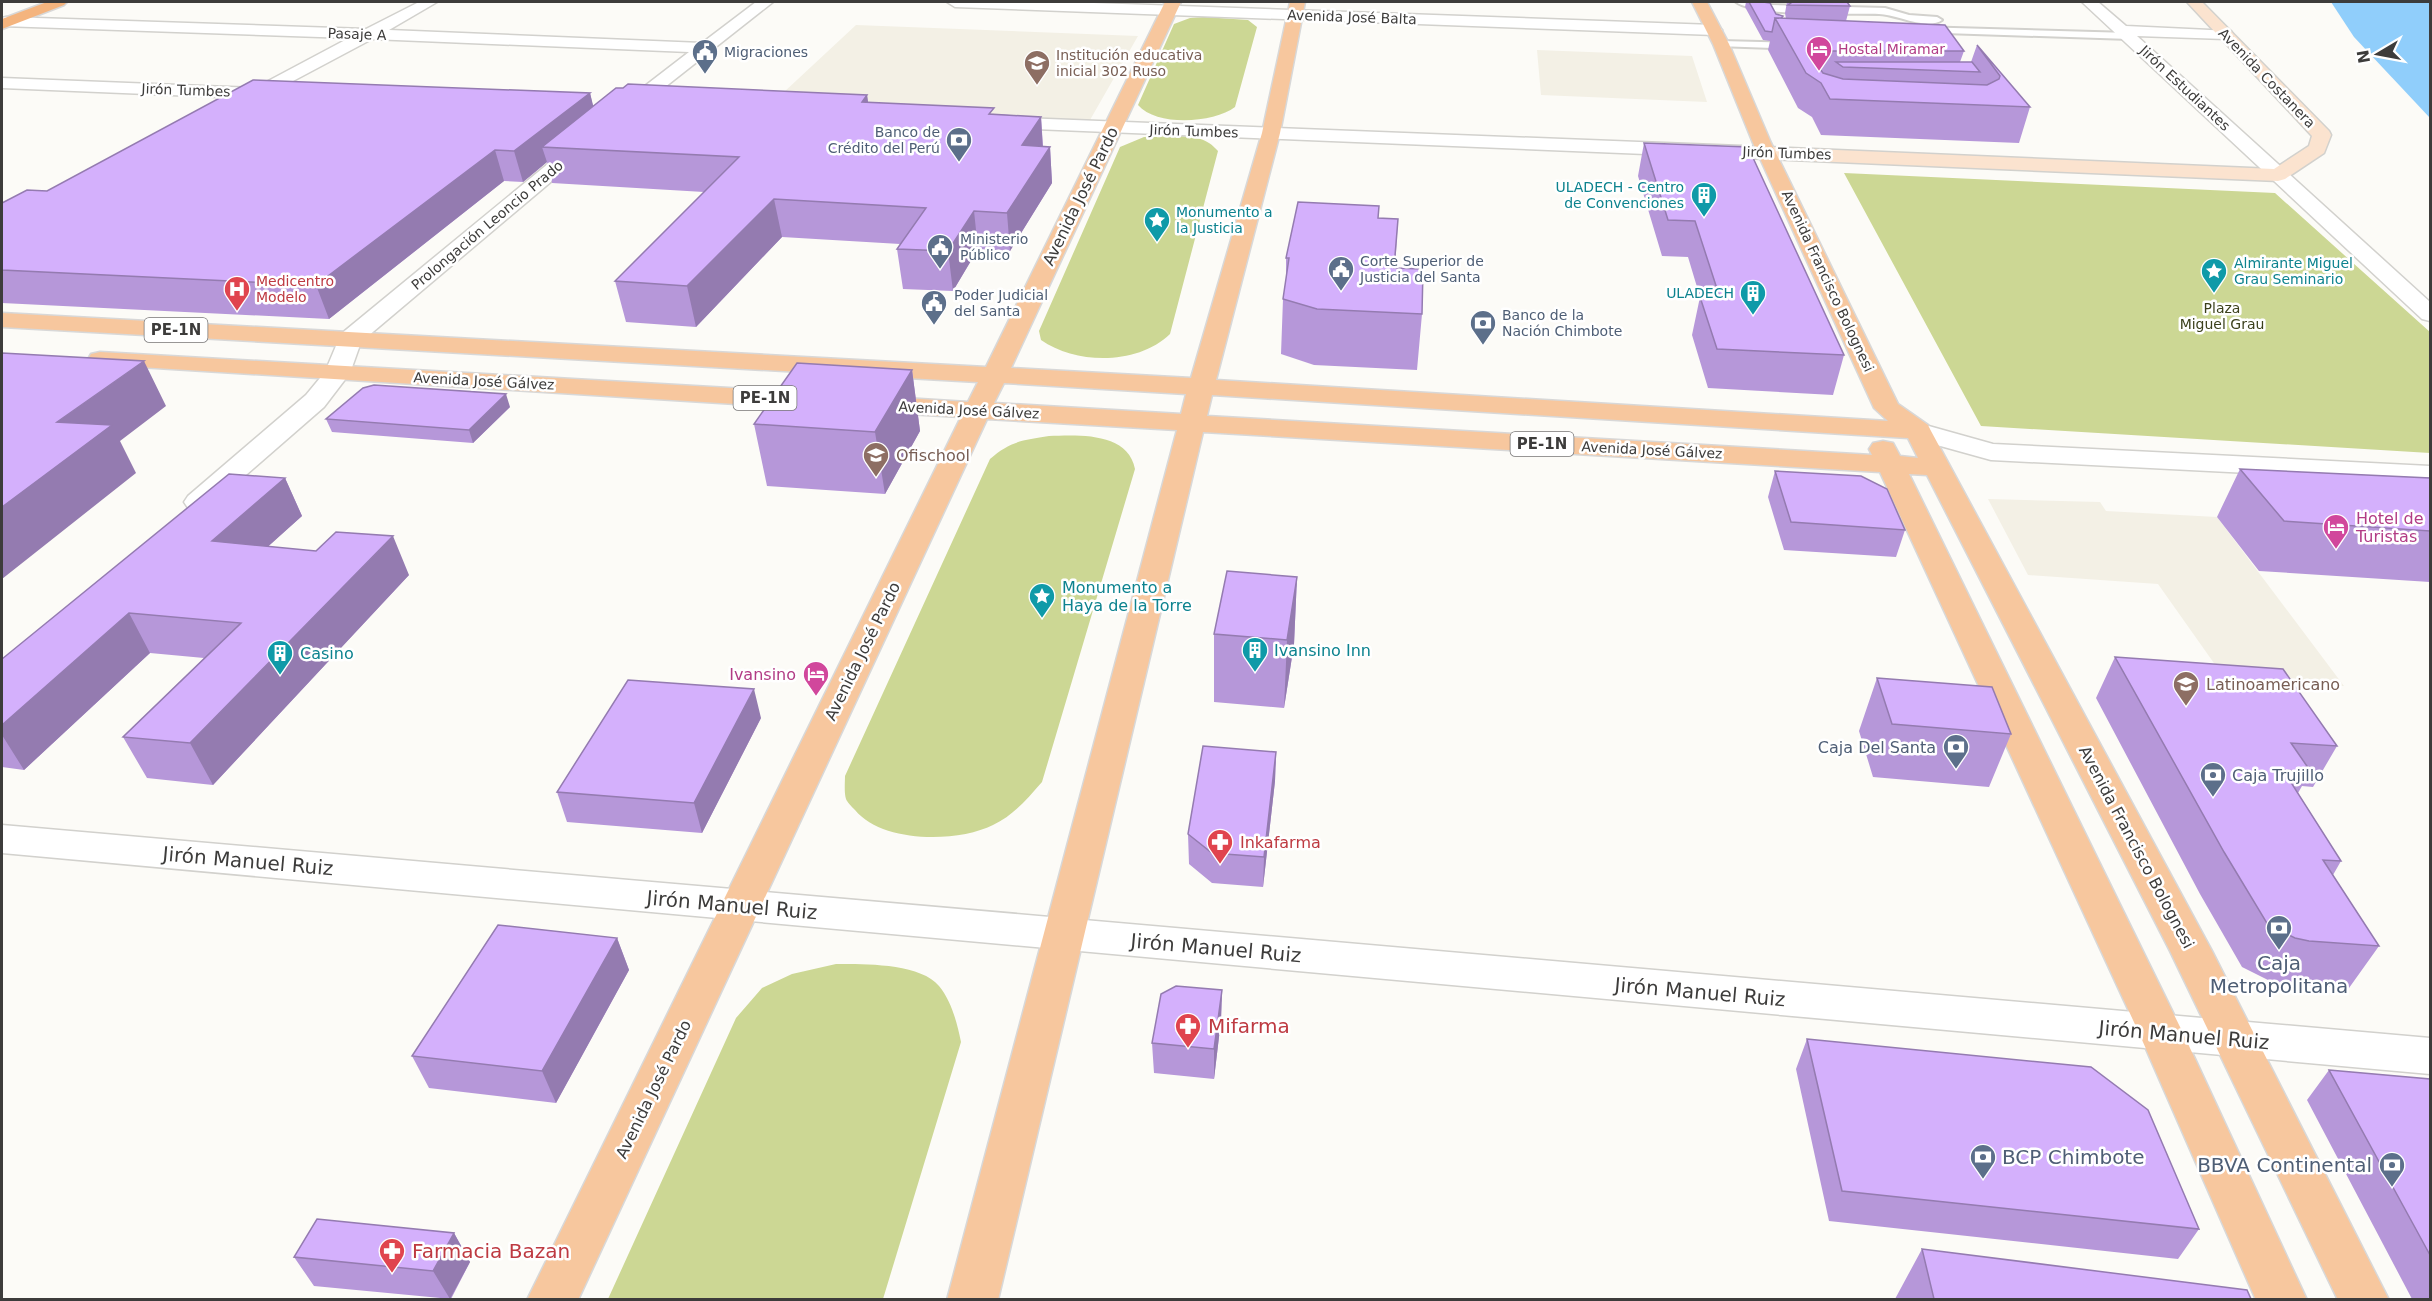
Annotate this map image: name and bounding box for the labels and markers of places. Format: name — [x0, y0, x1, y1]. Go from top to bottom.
hotel icon: Hostal Miramar — [1804, 34, 1834, 72]
public building icon: Migraciones — [690, 37, 720, 75]
place label: Hostal Miramar — [1838, 41, 1945, 57]
place label: Migraciones — [724, 44, 808, 60]
place label: Institución educativa inicial 302 Ruso — [1056, 47, 1202, 79]
school or university icon: Institución educativa inicial 302 Ruso — [1022, 48, 1052, 86]
place label: Banco de Crédito del Perú — [828, 124, 940, 156]
bank icon: Banco de Crédito del Perú — [944, 125, 974, 163]
place label: ULADECH - Centro de Convenciones — [1555, 179, 1684, 211]
building icon: ULADECH - Centro de Convenciones — [1689, 180, 1719, 218]
place label: Monumento a la Justicia — [1176, 204, 1273, 236]
place icon: Monumento a la Justicia — [1142, 205, 1172, 243]
place label: Ministerio Público — [960, 231, 1028, 263]
public building icon: Ministerio Público — [925, 232, 955, 270]
place label: Corte Superior de Justicia del Santa — [1359, 253, 1484, 285]
public building icon: Corte Superior de Justicia del Santa — [1326, 254, 1356, 292]
place label: Almirante Miguel Grau Seminario — [2234, 255, 2353, 287]
place icon: Almirante Miguel Grau Seminario — [2199, 256, 2229, 294]
place label: Medicentro Modelo — [256, 273, 334, 305]
hospital icon: Medicentro Modelo — [222, 274, 252, 312]
building icon: ULADECH — [1738, 278, 1768, 316]
place label: ULADECH — [1666, 285, 1734, 301]
place label: Poder Judicial del Santa — [954, 287, 1048, 319]
public building icon: Poder Judicial del Santa — [919, 288, 949, 326]
place label: Banco de la Nación Chimbote — [1502, 307, 1622, 339]
bank icon: Banco de la Nación Chimbote — [1468, 308, 1498, 346]
school or university icon: Ofischool — [861, 440, 891, 478]
place label: Ofischool — [896, 446, 970, 465]
place label: Hotel de Turistas — [2355, 509, 2423, 546]
hotel icon: Hotel de Turistas — [2321, 512, 2351, 550]
place label: Monumento a Haya de la Torre — [1062, 578, 1192, 615]
place icon: Monumento a Haya de la Torre — [1027, 581, 1057, 619]
building icon: Ivansino Inn — [1240, 635, 1270, 673]
building icon: Casino — [265, 638, 295, 676]
place label: Ivansino Inn — [1274, 641, 1371, 660]
place label: Casino — [300, 644, 354, 663]
hotel icon: Ivansino — [801, 659, 831, 697]
place label: Ivansino — [729, 665, 796, 684]
school or university icon: Latinoamericano — [2171, 669, 2201, 707]
place label: Latinoamericano — [2206, 675, 2340, 694]
bank icon: Caja Del Santa — [1941, 732, 1971, 770]
place label: Caja Del Santa — [1818, 738, 1936, 757]
bank icon: Caja Trujillo — [2198, 760, 2228, 798]
place label: Caja Trujillo — [2232, 766, 2324, 785]
pharmacy icon: Inkafarma — [1205, 827, 1235, 865]
place label: Inkafarma — [1240, 833, 1321, 852]
bank icon: Caja Metropolitana — [2264, 913, 2294, 951]
place label: Caja Metropolitana — [2210, 951, 2348, 998]
pharmacy icon: Mifarma — [1173, 1011, 1203, 1049]
place label: Mifarma — [1208, 1014, 1290, 1038]
bank icon: BCP Chimbote — [1968, 1142, 1998, 1180]
place label: BCP Chimbote — [2002, 1145, 2145, 1169]
bank icon: BBVA Continental — [2377, 1150, 2407, 1188]
place label: BBVA Continental — [2197, 1153, 2372, 1177]
pharmacy icon: Farmacia Bazan — [377, 1236, 407, 1274]
place label: Farmacia Bazan — [412, 1239, 570, 1263]

